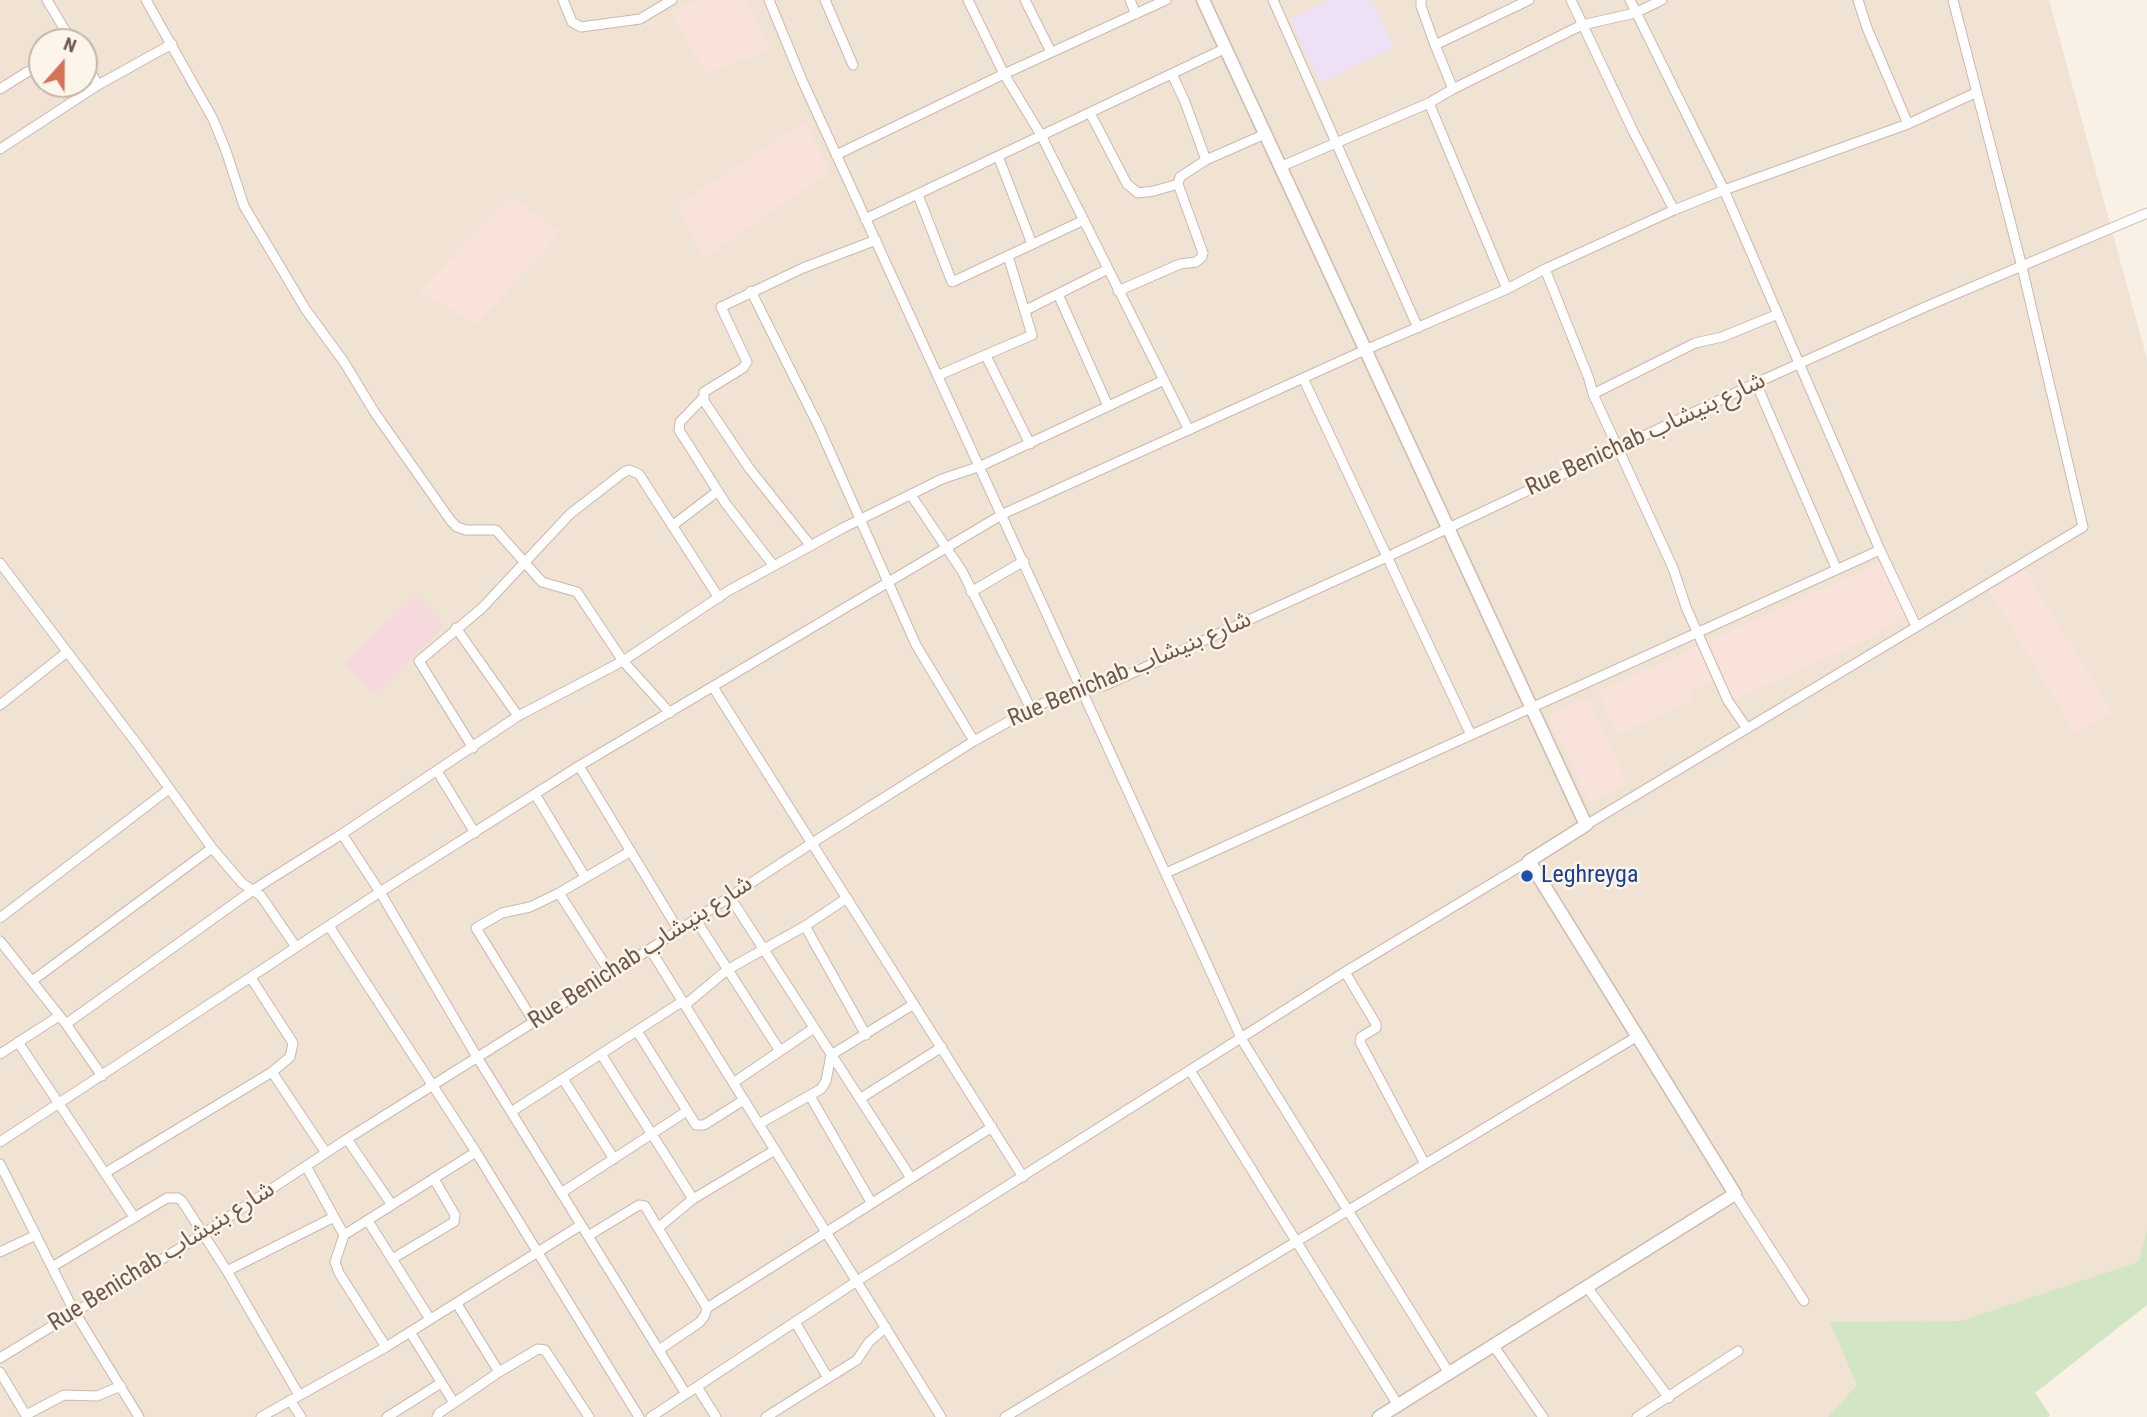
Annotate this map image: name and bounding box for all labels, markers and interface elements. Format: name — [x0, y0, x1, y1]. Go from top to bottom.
north arrow — [28, 28, 98, 98]
text: N — [60, 32, 80, 58]
street label: Rue Benichab شارع بنيشاب — [1522, 367, 1770, 503]
street label: Rue Benichab شارع بنيشاب — [1004, 606, 1256, 734]
place label: Leghreyga — [1541, 862, 1638, 890]
marker: Leghreyga — [1519, 868, 1535, 884]
street label: Rue Benichab شارع بنيشاب — [524, 870, 758, 1036]
street label: Rue Benichab شارع بنيشاب — [44, 1176, 280, 1338]

